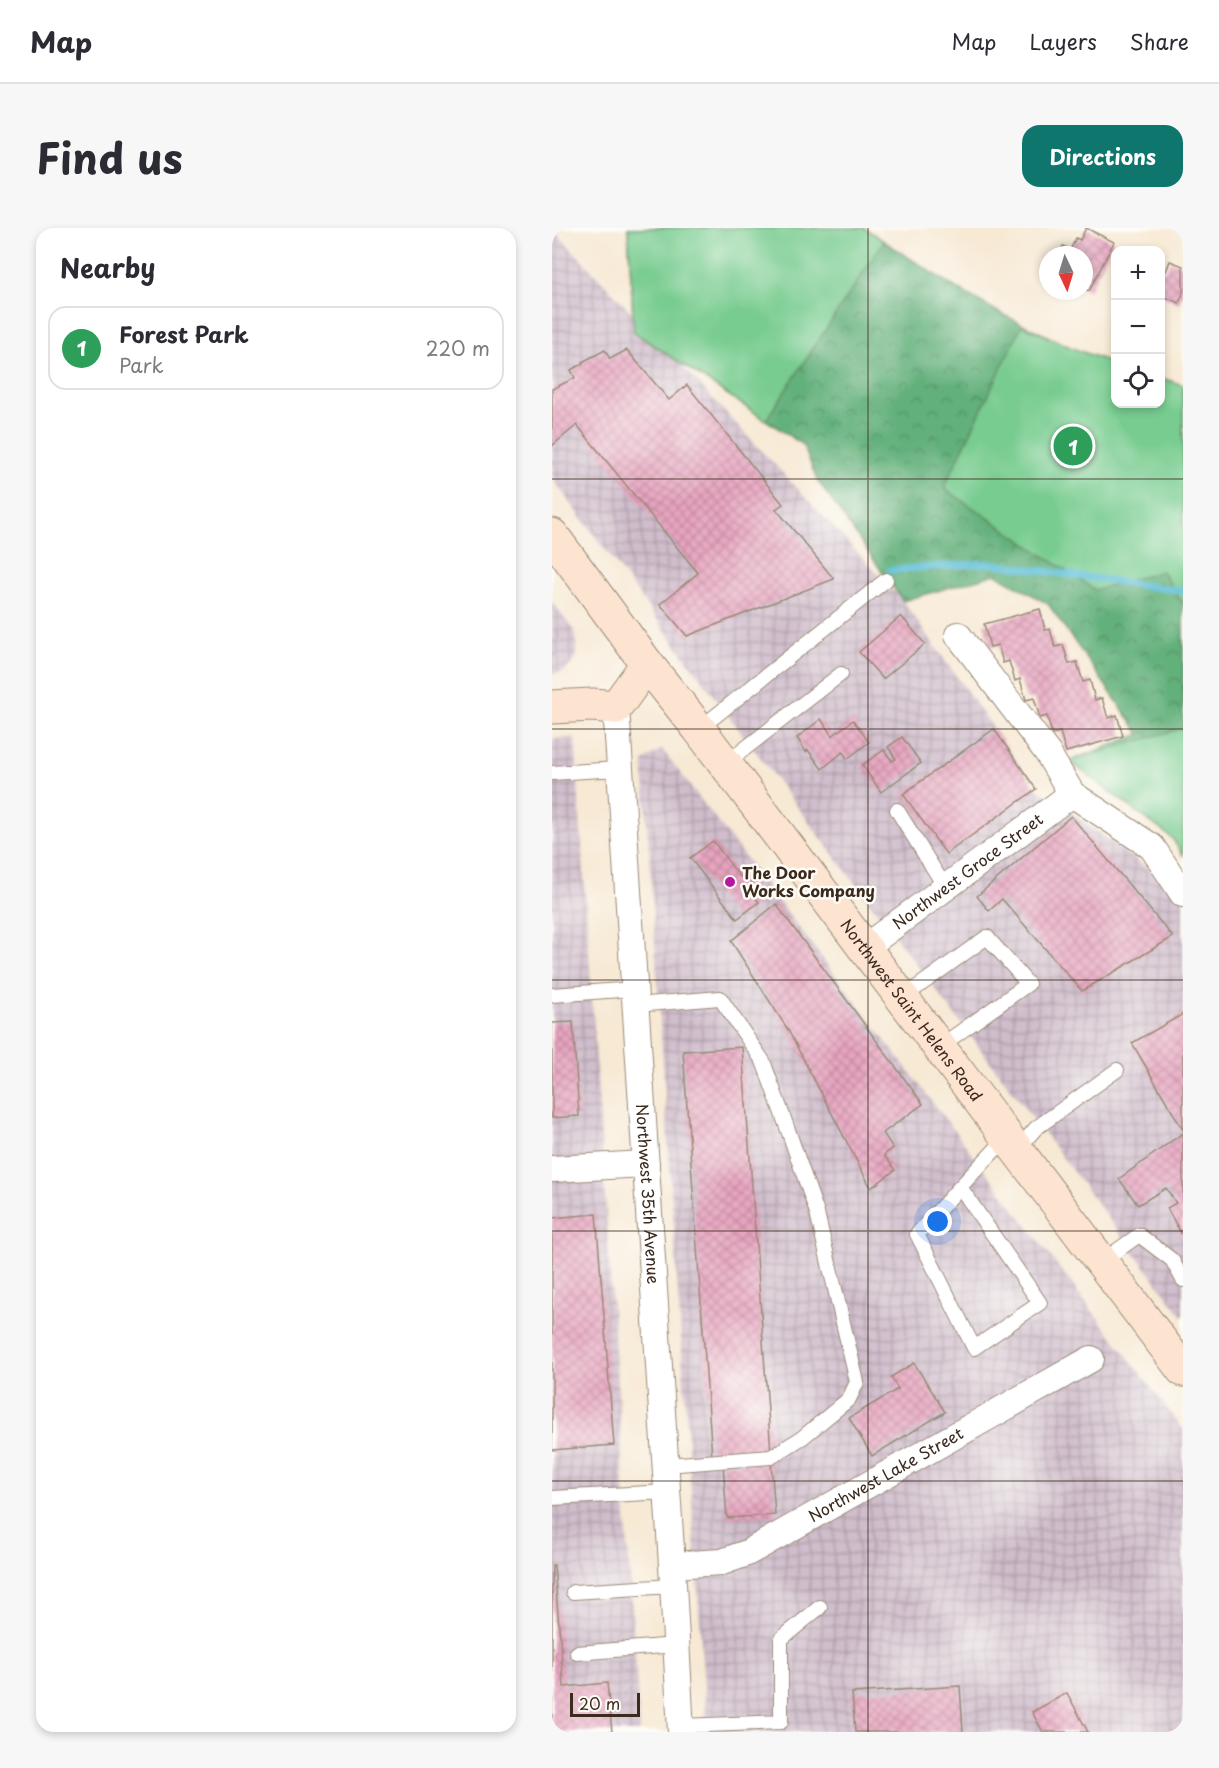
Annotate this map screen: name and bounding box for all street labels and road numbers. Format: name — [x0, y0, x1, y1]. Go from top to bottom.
street label: Northwest Groce Street — [887, 806, 1048, 934]
street label: Northwest Saint Helens Road — [835, 913, 989, 1106]
street label: Northwest 35th Avenue — [631, 1103, 667, 1285]
street label: Northwest Lake Street — [803, 1420, 968, 1527]

